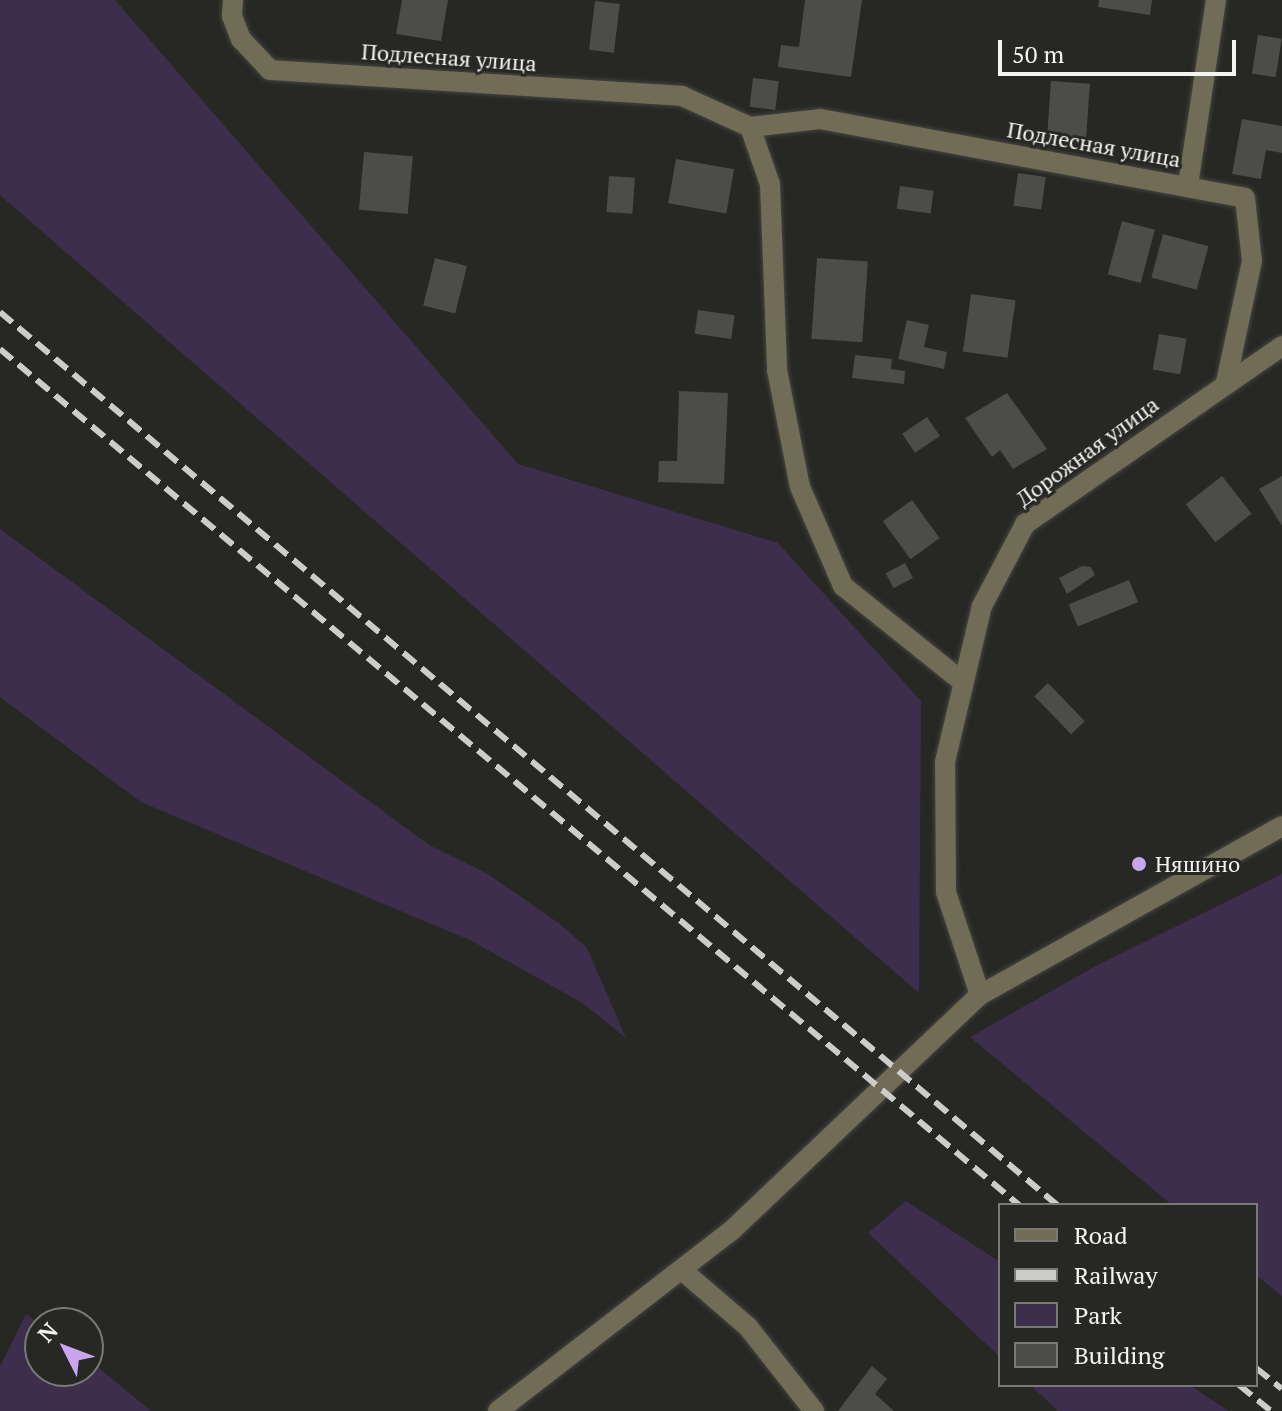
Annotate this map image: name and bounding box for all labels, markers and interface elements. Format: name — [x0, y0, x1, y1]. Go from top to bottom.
scale bar — [1002, 24, 1240, 74]
street label: Подлесная улица — [361, 38, 537, 76]
text: 50 m — [1012, 38, 1064, 70]
street label: Подлесная улица — [1005, 116, 1183, 172]
street label: Дорожная улица — [1011, 391, 1163, 511]
place label: Няшино — [1155, 851, 1240, 877]
marker: Няшино — [1130, 855, 1148, 873]
legend — [998, 1203, 1258, 1387]
text: Road — [1074, 1219, 1128, 1251]
text: Railway — [1074, 1259, 1158, 1291]
text: Park — [1074, 1299, 1122, 1331]
north arrow — [24, 1307, 104, 1387]
text: N — [31, 1316, 64, 1348]
text: Building — [1074, 1339, 1164, 1371]

